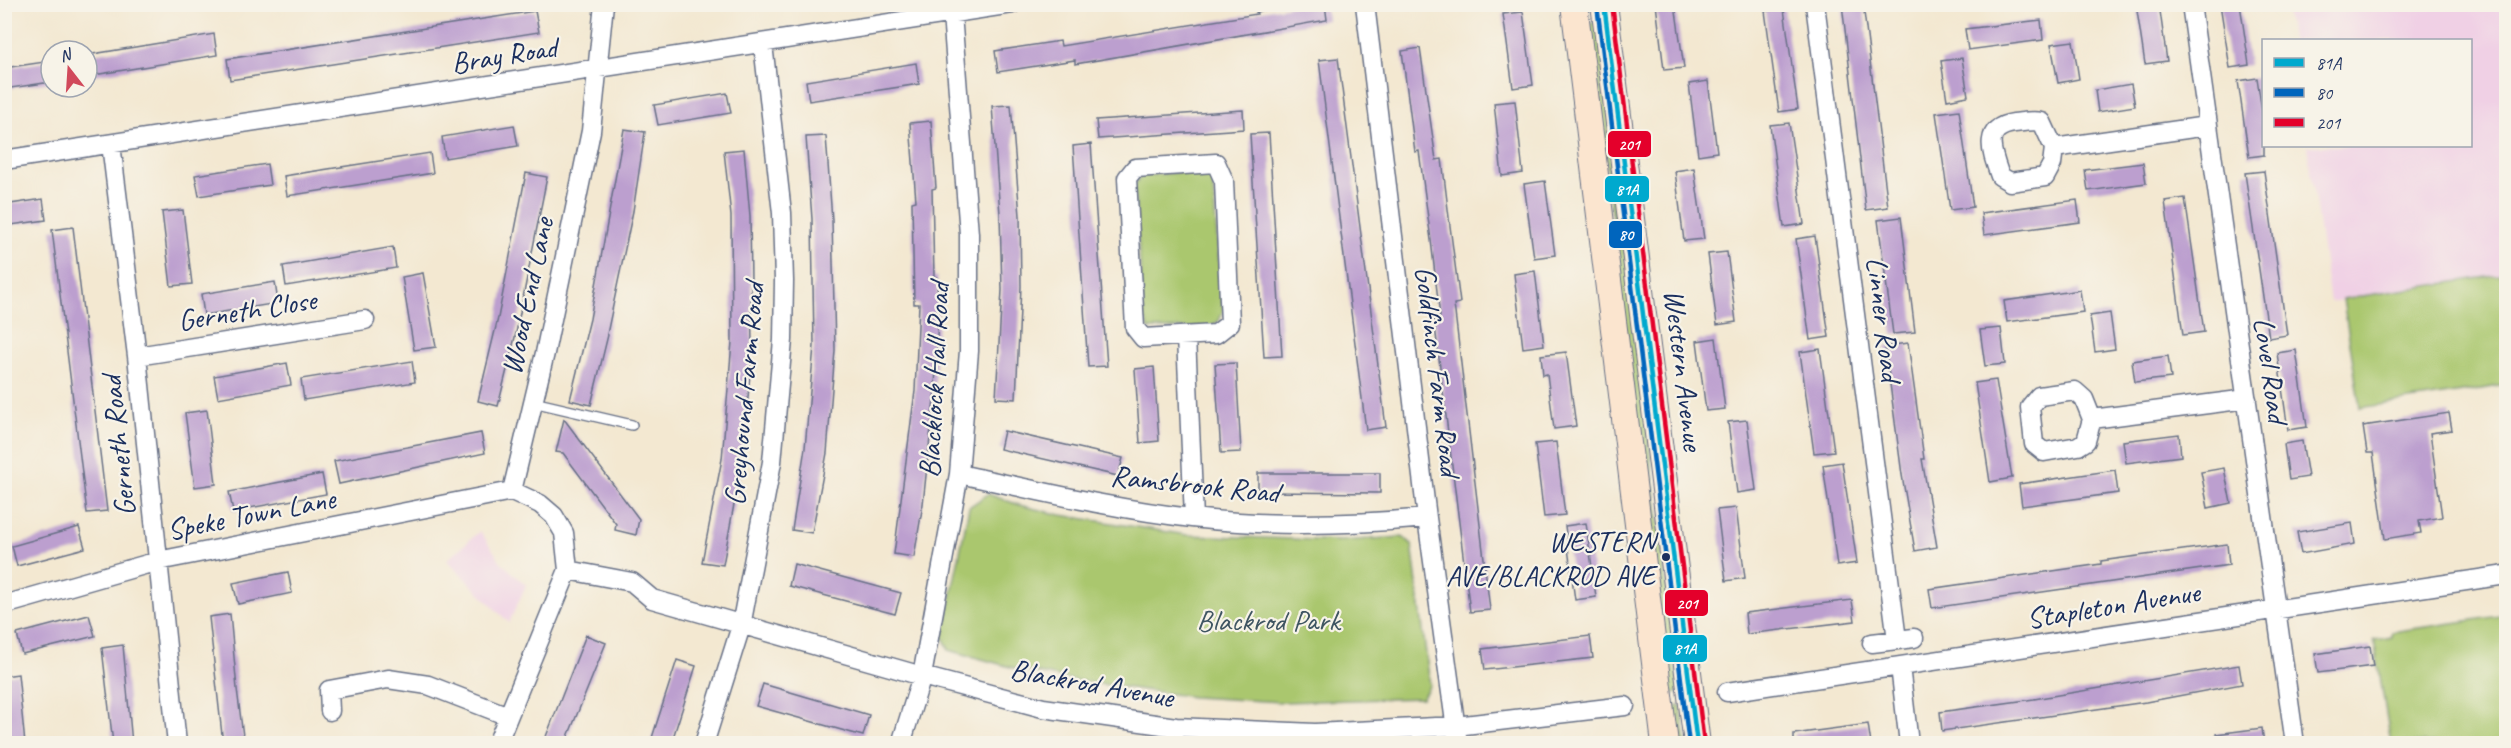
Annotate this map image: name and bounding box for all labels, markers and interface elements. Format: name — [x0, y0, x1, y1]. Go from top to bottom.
street label: Bray Road — [448, 27, 564, 82]
north arrow — [39, 39, 99, 99]
legend — [2262, 39, 2472, 147]
text: N — [57, 44, 76, 67]
text: 81A — [2316, 52, 2342, 74]
text: 80 — [2316, 82, 2334, 104]
text: 201 — [2316, 112, 2341, 134]
line badge: 201 — [1607, 130, 1652, 158]
text: 201 — [1618, 135, 1642, 155]
line badge: 81A — [1604, 175, 1650, 203]
text: 81A — [1616, 180, 1640, 200]
street label: Wood End Lane — [492, 212, 563, 378]
line badge: 80 — [1608, 220, 1643, 249]
text: 80 — [1619, 225, 1635, 245]
street label: Linner Road — [1858, 255, 1911, 387]
street label: Goldfinch Farm Road — [1406, 264, 1470, 482]
street label: Greyhound Farm Road — [715, 277, 773, 507]
street label: Blacklock Hall Road — [910, 277, 958, 479]
street label: Gerneth Close — [175, 280, 321, 340]
street label: Western Avenue — [1655, 287, 1713, 455]
street label: Lovel Road — [2245, 315, 2298, 429]
street label: Gerneth Road — [91, 370, 144, 518]
street label: Ramsbrook Road — [1109, 456, 1285, 512]
street label: Speke Town Lane — [164, 479, 341, 549]
place label: WESTERN AVE/BLACKROD AVE — [1446, 524, 1659, 593]
marker: WESTERN AVE/BLACKROD AVE — [1660, 551, 1672, 563]
street label: Stapleton Avenue — [2024, 572, 2204, 637]
line badge: 201 — [1664, 589, 1709, 617]
text: 201 — [1676, 594, 1700, 614]
park label: Blackrod Park — [1197, 601, 1341, 639]
line badge: 81A — [1662, 634, 1708, 663]
text: 81A — [1674, 639, 1698, 659]
street label: Blackrod Avenue — [1008, 650, 1179, 716]

